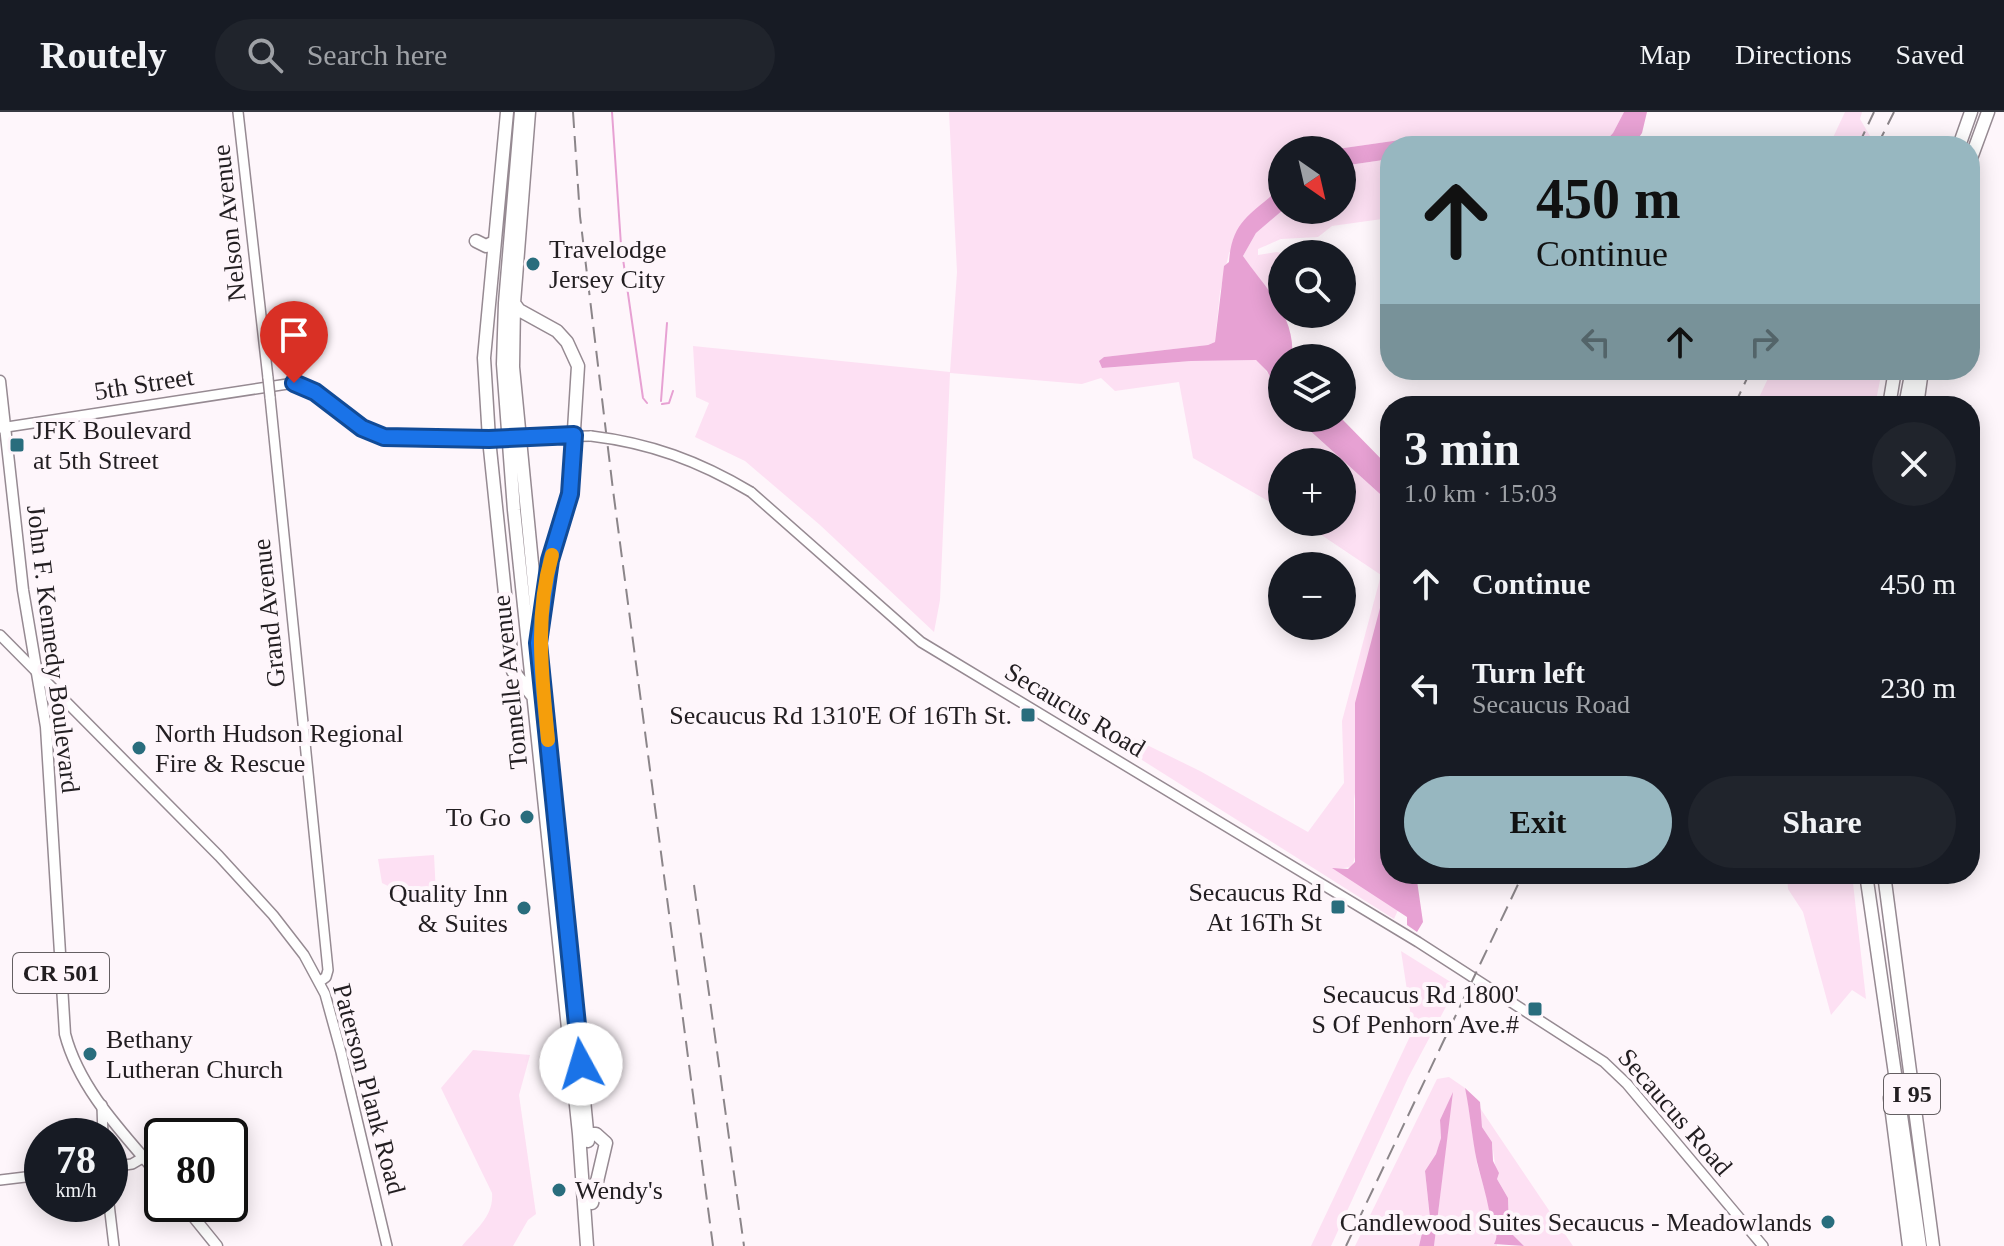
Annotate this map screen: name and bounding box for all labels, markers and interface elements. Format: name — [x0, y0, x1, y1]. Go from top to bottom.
search box — [215, 19, 775, 91]
icon: search — [243, 33, 287, 77]
text: Routely — [40, 34, 167, 76]
text: Search here — [307, 38, 447, 71]
text: Map — [1640, 39, 1691, 70]
text: Directions — [1735, 39, 1852, 70]
text: Saved — [1896, 39, 1964, 70]
north arrow — [1268, 136, 1356, 224]
map controls — [1268, 136, 1356, 640]
street label: Nelson Avenue — [206, 143, 252, 303]
icon: ahead — [1404, 168, 1508, 272]
text: 450 m — [1536, 168, 1681, 230]
text: Continue — [1536, 234, 1668, 274]
place label: Travelodge Jersey City — [549, 235, 666, 294]
button: search — [1268, 240, 1356, 328]
marker: Travelodge Jersey City — [524, 255, 542, 273]
pin — [260, 301, 328, 383]
icon: arrive — [272, 313, 316, 357]
icon: left — [1574, 320, 1618, 364]
icon: ahead — [1658, 320, 1702, 364]
icon: right — [1742, 320, 1786, 364]
button: layers — [1268, 344, 1356, 432]
street label: 5th Street — [92, 362, 197, 406]
place label: JFK Boulevard at 5th Street — [33, 416, 191, 475]
text: 3 min — [1404, 422, 1520, 475]
button: close — [1872, 422, 1956, 506]
marker: JFK Boulevard at 5th Street — [8, 436, 26, 454]
button: + — [1268, 448, 1356, 536]
text: 1.0 km · 15:03 — [1404, 479, 1557, 508]
street label: John F. Kennedy Boulevard — [21, 503, 85, 795]
street label: Grand Avenue — [247, 537, 291, 689]
button: − — [1268, 552, 1356, 640]
icon: ahead — [1404, 562, 1448, 606]
text: Continue — [1472, 567, 1590, 600]
text: 450 m — [1880, 567, 1956, 600]
street label: Tonnelle Avenue — [486, 594, 534, 770]
text: Turn left — [1472, 656, 1585, 689]
street label: Secaucus Road — [1000, 657, 1150, 763]
icon: left — [1404, 666, 1448, 710]
text: 230 m — [1880, 671, 1956, 704]
text: Secaucus Road — [1472, 690, 1630, 719]
place label: Secaucus Rd 1310'E Of 16Th St. — [669, 701, 1012, 730]
marker: Secaucus Rd 1310'E Of 16Th St. — [1019, 706, 1037, 724]
place label: North Hudson Regional Fire & Rescue — [155, 719, 403, 778]
marker: North Hudson Regional Fire & Rescue — [130, 739, 148, 757]
button: Exit — [1404, 776, 1672, 868]
button: Share — [1688, 776, 1956, 868]
place label: To Go — [446, 803, 511, 832]
marker: To Go — [518, 808, 536, 826]
place label: Secaucus Rd At 16Th St — [1188, 878, 1323, 937]
place label: Quality Inn & Suites — [389, 879, 508, 938]
marker: Secaucus Rd At 16Th St — [1329, 898, 1347, 916]
marker: Quality Inn & Suites — [515, 899, 533, 917]
road number: CR 501 — [13, 953, 109, 993]
place label: Secaucus Rd 1800' S Of Penhorn Ave.# — [1311, 980, 1519, 1039]
street label: Paterson Plank Road — [327, 981, 411, 1197]
marker: Secaucus Rd 1800' S Of Penhorn Ave.# — [1526, 1000, 1544, 1018]
position arrow — [539, 1022, 623, 1106]
place label: Bethany Lutheran Church — [106, 1025, 283, 1084]
street label: Secaucus Road — [1612, 1043, 1738, 1181]
marker: Bethany Lutheran Church — [81, 1045, 99, 1063]
road number: I 95 — [1884, 1074, 1940, 1114]
speed limit sign: 80 — [144, 1118, 248, 1222]
text: 78 — [56, 1137, 96, 1182]
place label: Wendy's — [575, 1176, 663, 1205]
text: km/h — [55, 1179, 97, 1201]
marker: Wendy's — [550, 1181, 568, 1199]
place label: Candlewood Suites Secaucus - Meadowlands — [1340, 1208, 1812, 1237]
marker: Candlewood Suites Secaucus - Meadowlands — [1819, 1213, 1837, 1231]

